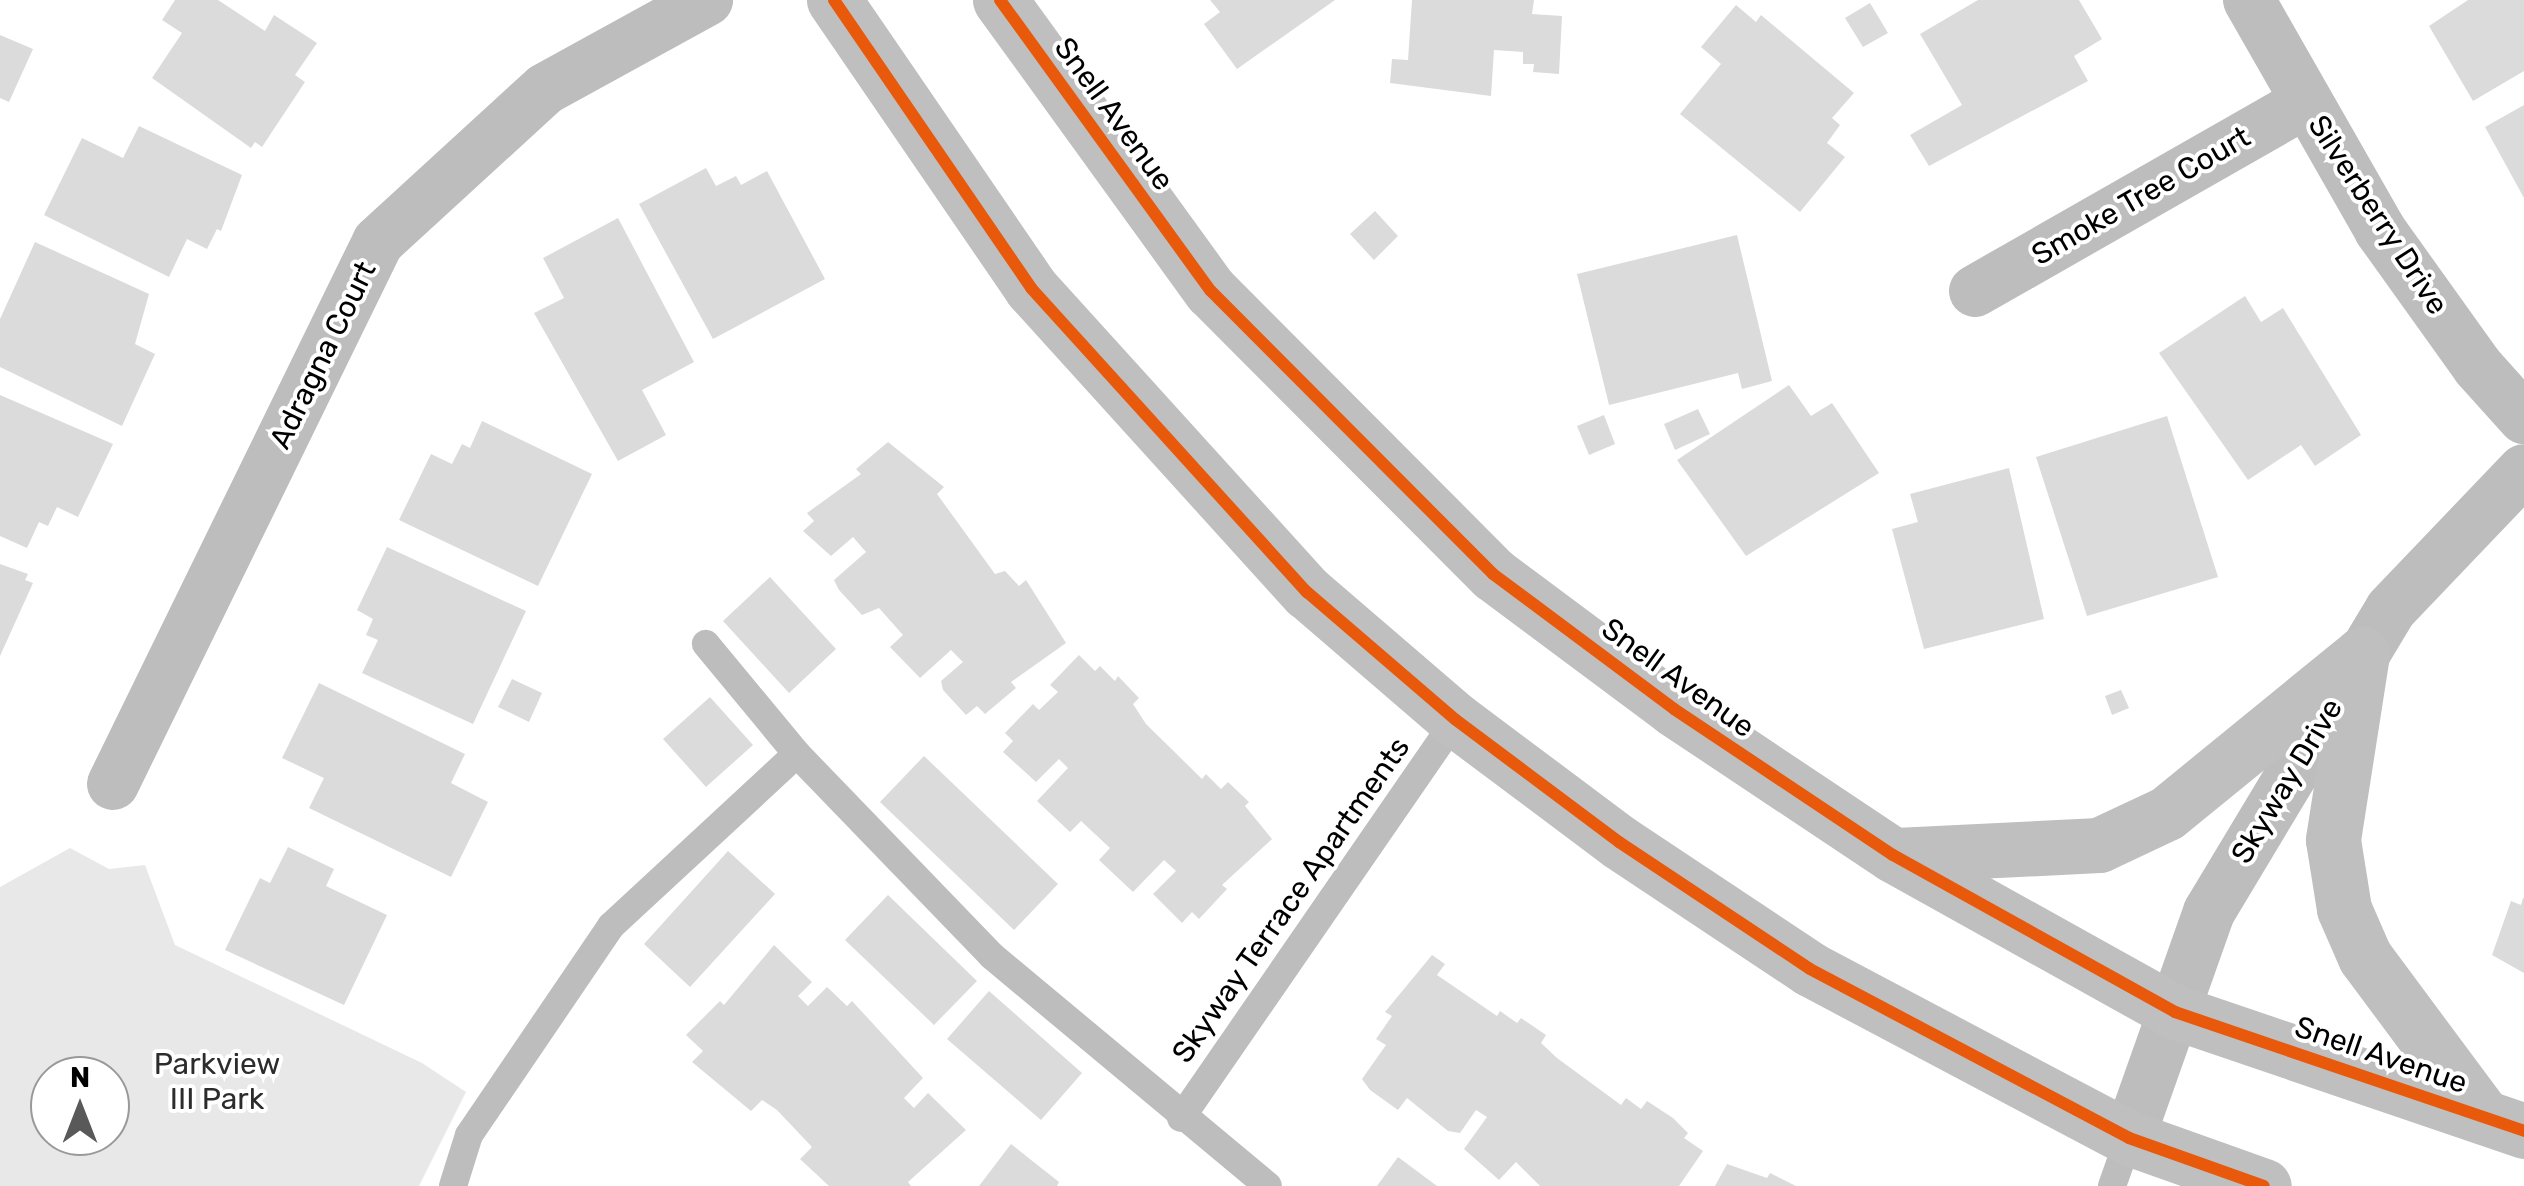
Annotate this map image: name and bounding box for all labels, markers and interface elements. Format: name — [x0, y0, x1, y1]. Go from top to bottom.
street label: Snell Avenue — [1046, 30, 1182, 198]
street label: Silverberry Drive — [2300, 108, 2456, 322]
street label: Smoke Tree Court — [2025, 119, 2257, 273]
street label: Adragna Court — [262, 255, 384, 455]
street label: Snell Avenue — [1594, 610, 1762, 746]
street label: Skyway Drive — [2224, 692, 2350, 870]
street label: Skyway Terrace Apartments — [1164, 729, 1418, 1071]
street label: Snell Avenue — [2290, 1009, 2472, 1101]
park label: Parkview III Park — [154, 1046, 280, 1116]
north arrow — [30, 1056, 130, 1156]
text: N — [70, 1061, 90, 1094]

